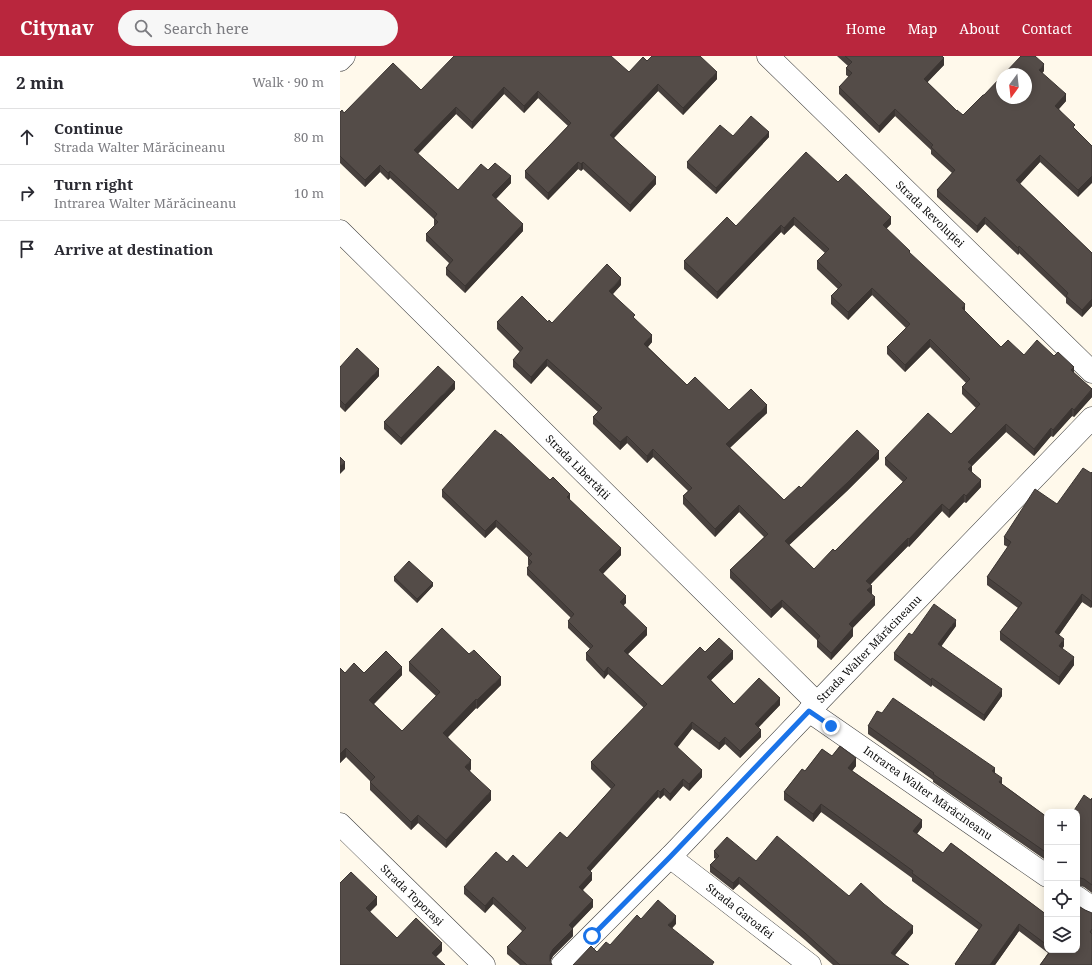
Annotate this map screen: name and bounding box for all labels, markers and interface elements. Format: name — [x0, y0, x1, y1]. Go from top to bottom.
search box — [118, 10, 398, 46]
text: Citynav — [20, 15, 94, 41]
icon: search — [132, 17, 154, 39]
text: Search here — [164, 18, 249, 38]
text: Home — [846, 19, 886, 38]
text: Map — [908, 19, 937, 38]
text: About — [959, 19, 1000, 38]
text: Contact — [1022, 19, 1072, 38]
north arrow — [996, 68, 1032, 104]
text: 2 min — [16, 71, 64, 94]
text: Walk · 90 m — [252, 73, 324, 91]
text: Continue — [54, 118, 123, 138]
icon: ahead — [16, 126, 38, 148]
text: 80 m — [294, 128, 324, 146]
text: Strada Walter Mărăcineanu — [54, 138, 225, 156]
text: Turn right — [54, 174, 133, 194]
street label: Strada Revoluției — [893, 177, 968, 251]
icon: right — [16, 182, 38, 204]
text: 10 m — [294, 184, 324, 202]
text: Intrarea Walter Mărăcineanu — [54, 194, 236, 212]
icon: arrive — [16, 238, 38, 260]
text: Arrive at destination — [54, 239, 213, 259]
street label: Strada Libertății — [543, 431, 614, 503]
street label: Strada Walter Mărăcineanu — [813, 591, 924, 706]
route end — [822, 717, 840, 735]
street label: Intrarea Walter Mărăcineanu — [861, 742, 996, 843]
map controls — [1044, 809, 1080, 953]
button: + — [1044, 809, 1080, 845]
button: − — [1044, 845, 1080, 881]
street label: Strada Toporași — [378, 861, 447, 929]
street label: Strada Garoafei — [703, 879, 778, 942]
button: locate — [1044, 881, 1080, 917]
button: layers — [1044, 917, 1080, 953]
route start — [583, 927, 601, 945]

